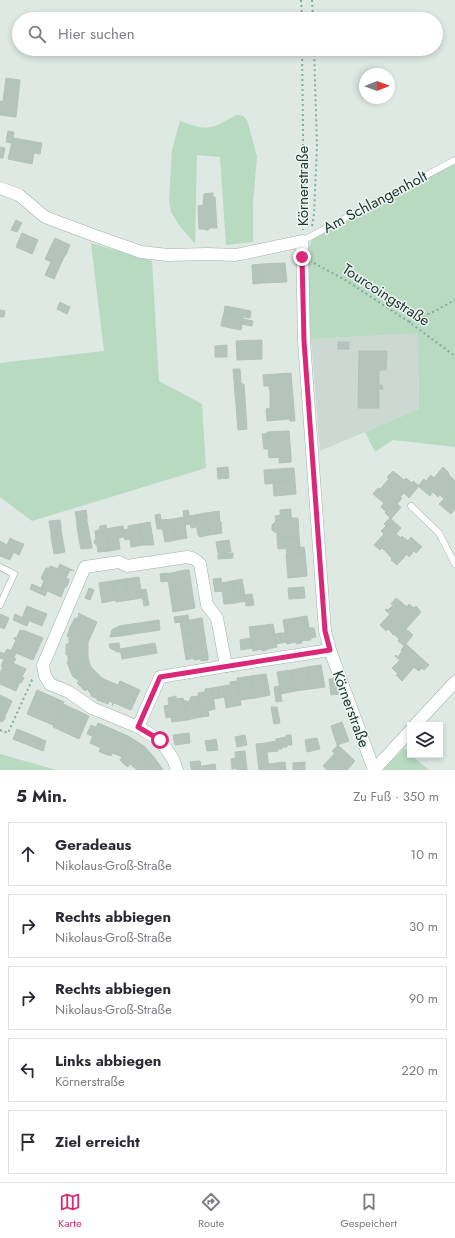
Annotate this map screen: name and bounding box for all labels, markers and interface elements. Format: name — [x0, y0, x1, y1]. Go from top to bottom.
search box — [12, 12, 443, 56]
icon: search — [26, 23, 48, 45]
text: Hier suchen — [58, 23, 135, 45]
north arrow — [359, 68, 395, 104]
street label: Körnerstraße — [292, 146, 314, 226]
street label: Am Schlangenholt — [319, 165, 431, 239]
route end — [293, 248, 311, 266]
street label: Tourcoingstraße — [338, 258, 434, 332]
street label: Körnerstraße — [327, 668, 375, 751]
map controls — [407, 722, 443, 758]
button: layers — [407, 722, 443, 758]
route start — [151, 731, 169, 749]
text: 5 Min. — [16, 784, 67, 808]
text: Zu Fuß · 350 m — [353, 787, 439, 806]
text: Geradeaus — [55, 834, 131, 856]
icon: ahead — [17, 843, 39, 865]
text: 10 m — [410, 845, 438, 864]
text: Nikolaus-Groß-Straße — [55, 856, 172, 875]
text: Rechts abbiegen — [55, 906, 171, 928]
icon: right — [17, 915, 39, 937]
text: 30 m — [409, 917, 438, 936]
text: Nikolaus-Groß-Straße — [55, 928, 172, 947]
text: Rechts abbiegen — [55, 978, 171, 1000]
icon: right — [17, 987, 39, 1009]
text: 90 m — [409, 989, 438, 1008]
text: Nikolaus-Groß-Straße — [55, 1000, 172, 1019]
text: Links abbiegen — [55, 1050, 161, 1072]
icon: left — [17, 1059, 39, 1081]
text: 220 m — [401, 1061, 438, 1080]
text: Körnerstraße — [55, 1072, 125, 1091]
icon: arrive — [17, 1131, 39, 1153]
text: Ziel erreicht — [55, 1131, 140, 1153]
tab: Karte — [58, 1191, 82, 1231]
tab: Route — [198, 1191, 224, 1231]
tab: Gespeichert — [340, 1191, 397, 1231]

